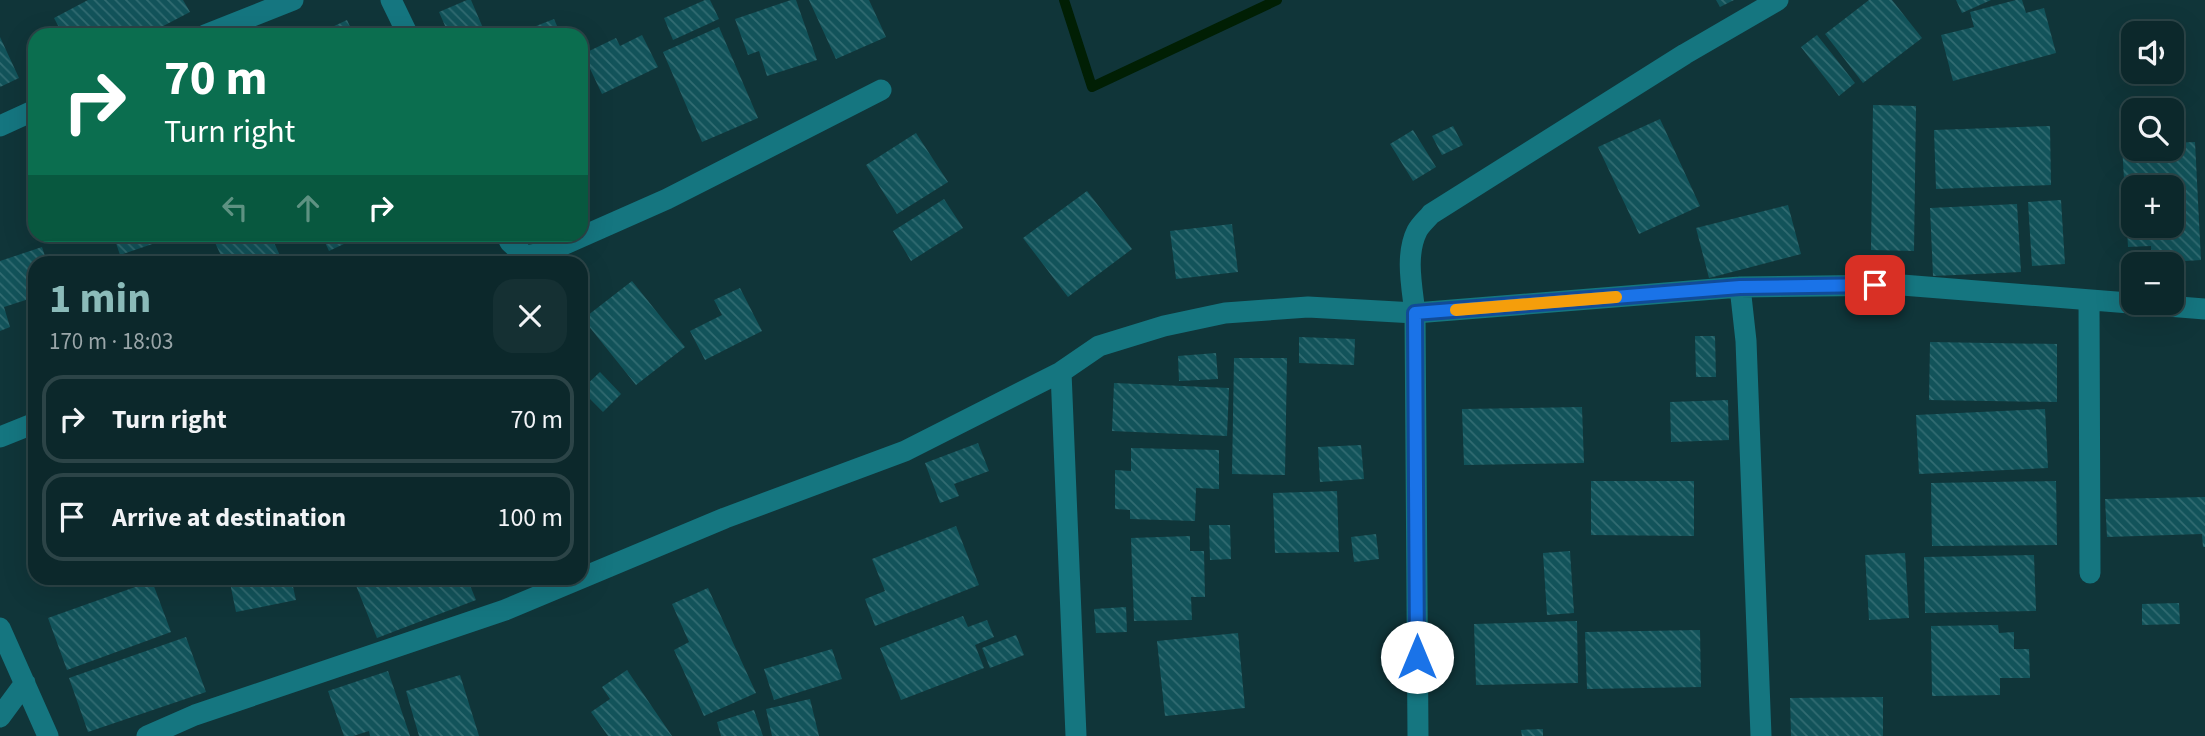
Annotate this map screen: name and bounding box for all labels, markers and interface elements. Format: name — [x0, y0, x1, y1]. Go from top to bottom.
map controls — [2121, 21, 2184, 315]
button: sound — [2121, 21, 2184, 84]
text: 70 m — [164, 44, 268, 114]
icon: right — [49, 56, 140, 147]
button: search — [2121, 98, 2184, 161]
text: Turn right — [164, 109, 295, 155]
button: + — [2121, 175, 2184, 238]
icon: left — [216, 189, 254, 227]
icon: ahead — [289, 189, 327, 227]
icon: right — [362, 189, 400, 227]
button: − — [2121, 252, 2184, 315]
pin — [1845, 255, 1905, 315]
icon: arrive — [1856, 266, 1894, 304]
text: 1 min — [49, 269, 151, 329]
button: close — [493, 279, 567, 353]
text: 170 m · 18:03 — [49, 325, 173, 358]
icon: right — [53, 400, 91, 438]
text: Turn right — [112, 401, 227, 438]
text: 70 m — [510, 401, 563, 438]
icon: arrive — [53, 498, 91, 536]
text: Arrive at destination — [112, 499, 346, 536]
text: 100 m — [497, 499, 563, 536]
position arrow — [1380, 620, 1454, 694]

